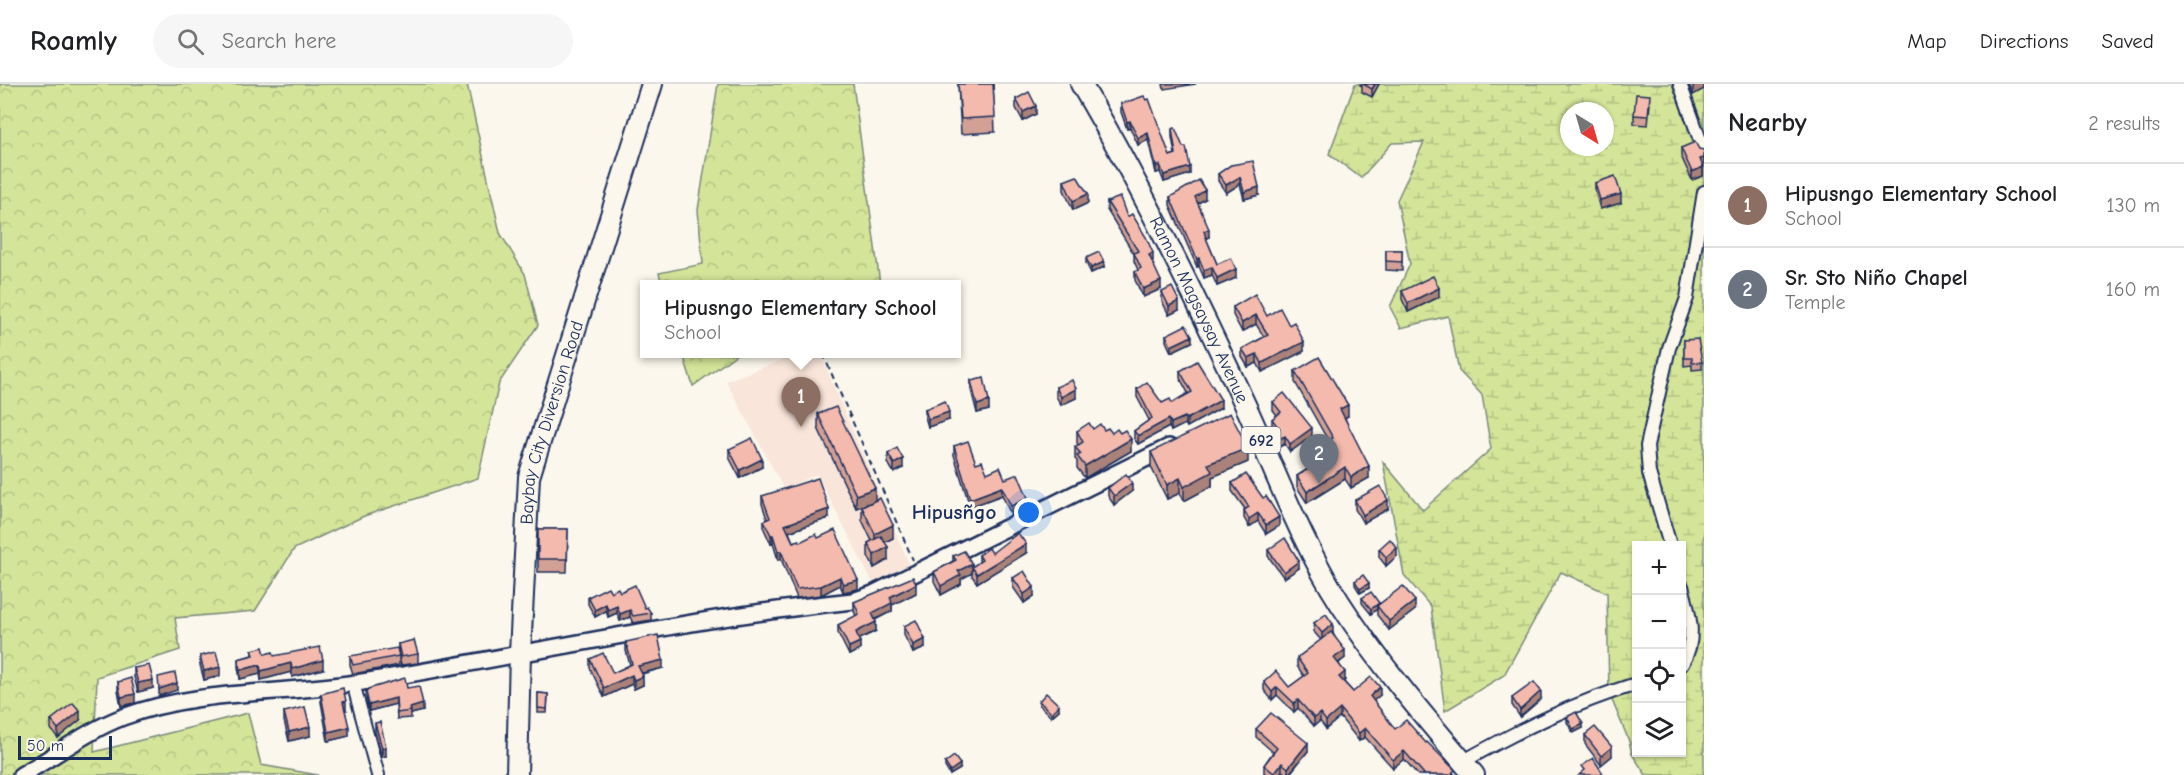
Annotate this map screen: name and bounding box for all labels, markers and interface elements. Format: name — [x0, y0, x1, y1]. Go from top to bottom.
search box — [153, 14, 573, 68]
text: Roamly — [30, 25, 117, 57]
icon: search — [174, 25, 207, 58]
text: Search here — [222, 28, 336, 54]
text: Map — [1907, 29, 1947, 53]
text: Directions — [1980, 29, 2069, 53]
text: Saved — [2102, 29, 2154, 53]
north arrow — [1560, 102, 1614, 156]
text: Nearby — [1728, 108, 1807, 138]
text: 2 results — [2088, 112, 2160, 135]
text: Hipusngo Elementary School — [1785, 181, 2057, 207]
text: 1 — [1744, 194, 1751, 217]
text: 130 m — [2107, 194, 2160, 217]
text: School — [1785, 207, 1842, 230]
street label: Ramon Magsaysay Avenue — [1145, 213, 1253, 407]
text: Sr. Sto Niño Chapel — [1785, 265, 1968, 291]
text: 2 — [1743, 278, 1752, 301]
text: 160 m — [2106, 278, 2160, 301]
popup — [640, 280, 961, 358]
text: Temple — [1785, 291, 1845, 314]
text: Hipusngo Elementary School — [664, 295, 937, 321]
street label: Baybay City Diversion Road — [517, 318, 588, 525]
text: School — [664, 321, 721, 344]
pin: 1 — [782, 378, 820, 427]
road number: 692 — [1242, 427, 1280, 453]
pin: 2 — [1300, 434, 1338, 484]
your location — [1014, 498, 1043, 527]
district label: Hipusñgo — [912, 500, 996, 524]
map controls — [1632, 541, 1686, 757]
button: + — [1632, 541, 1686, 595]
button: − — [1632, 595, 1686, 649]
button: locate — [1632, 649, 1686, 703]
button: layers — [1632, 703, 1686, 757]
scale bar — [18, 733, 112, 760]
text: 50 m — [27, 737, 64, 755]

